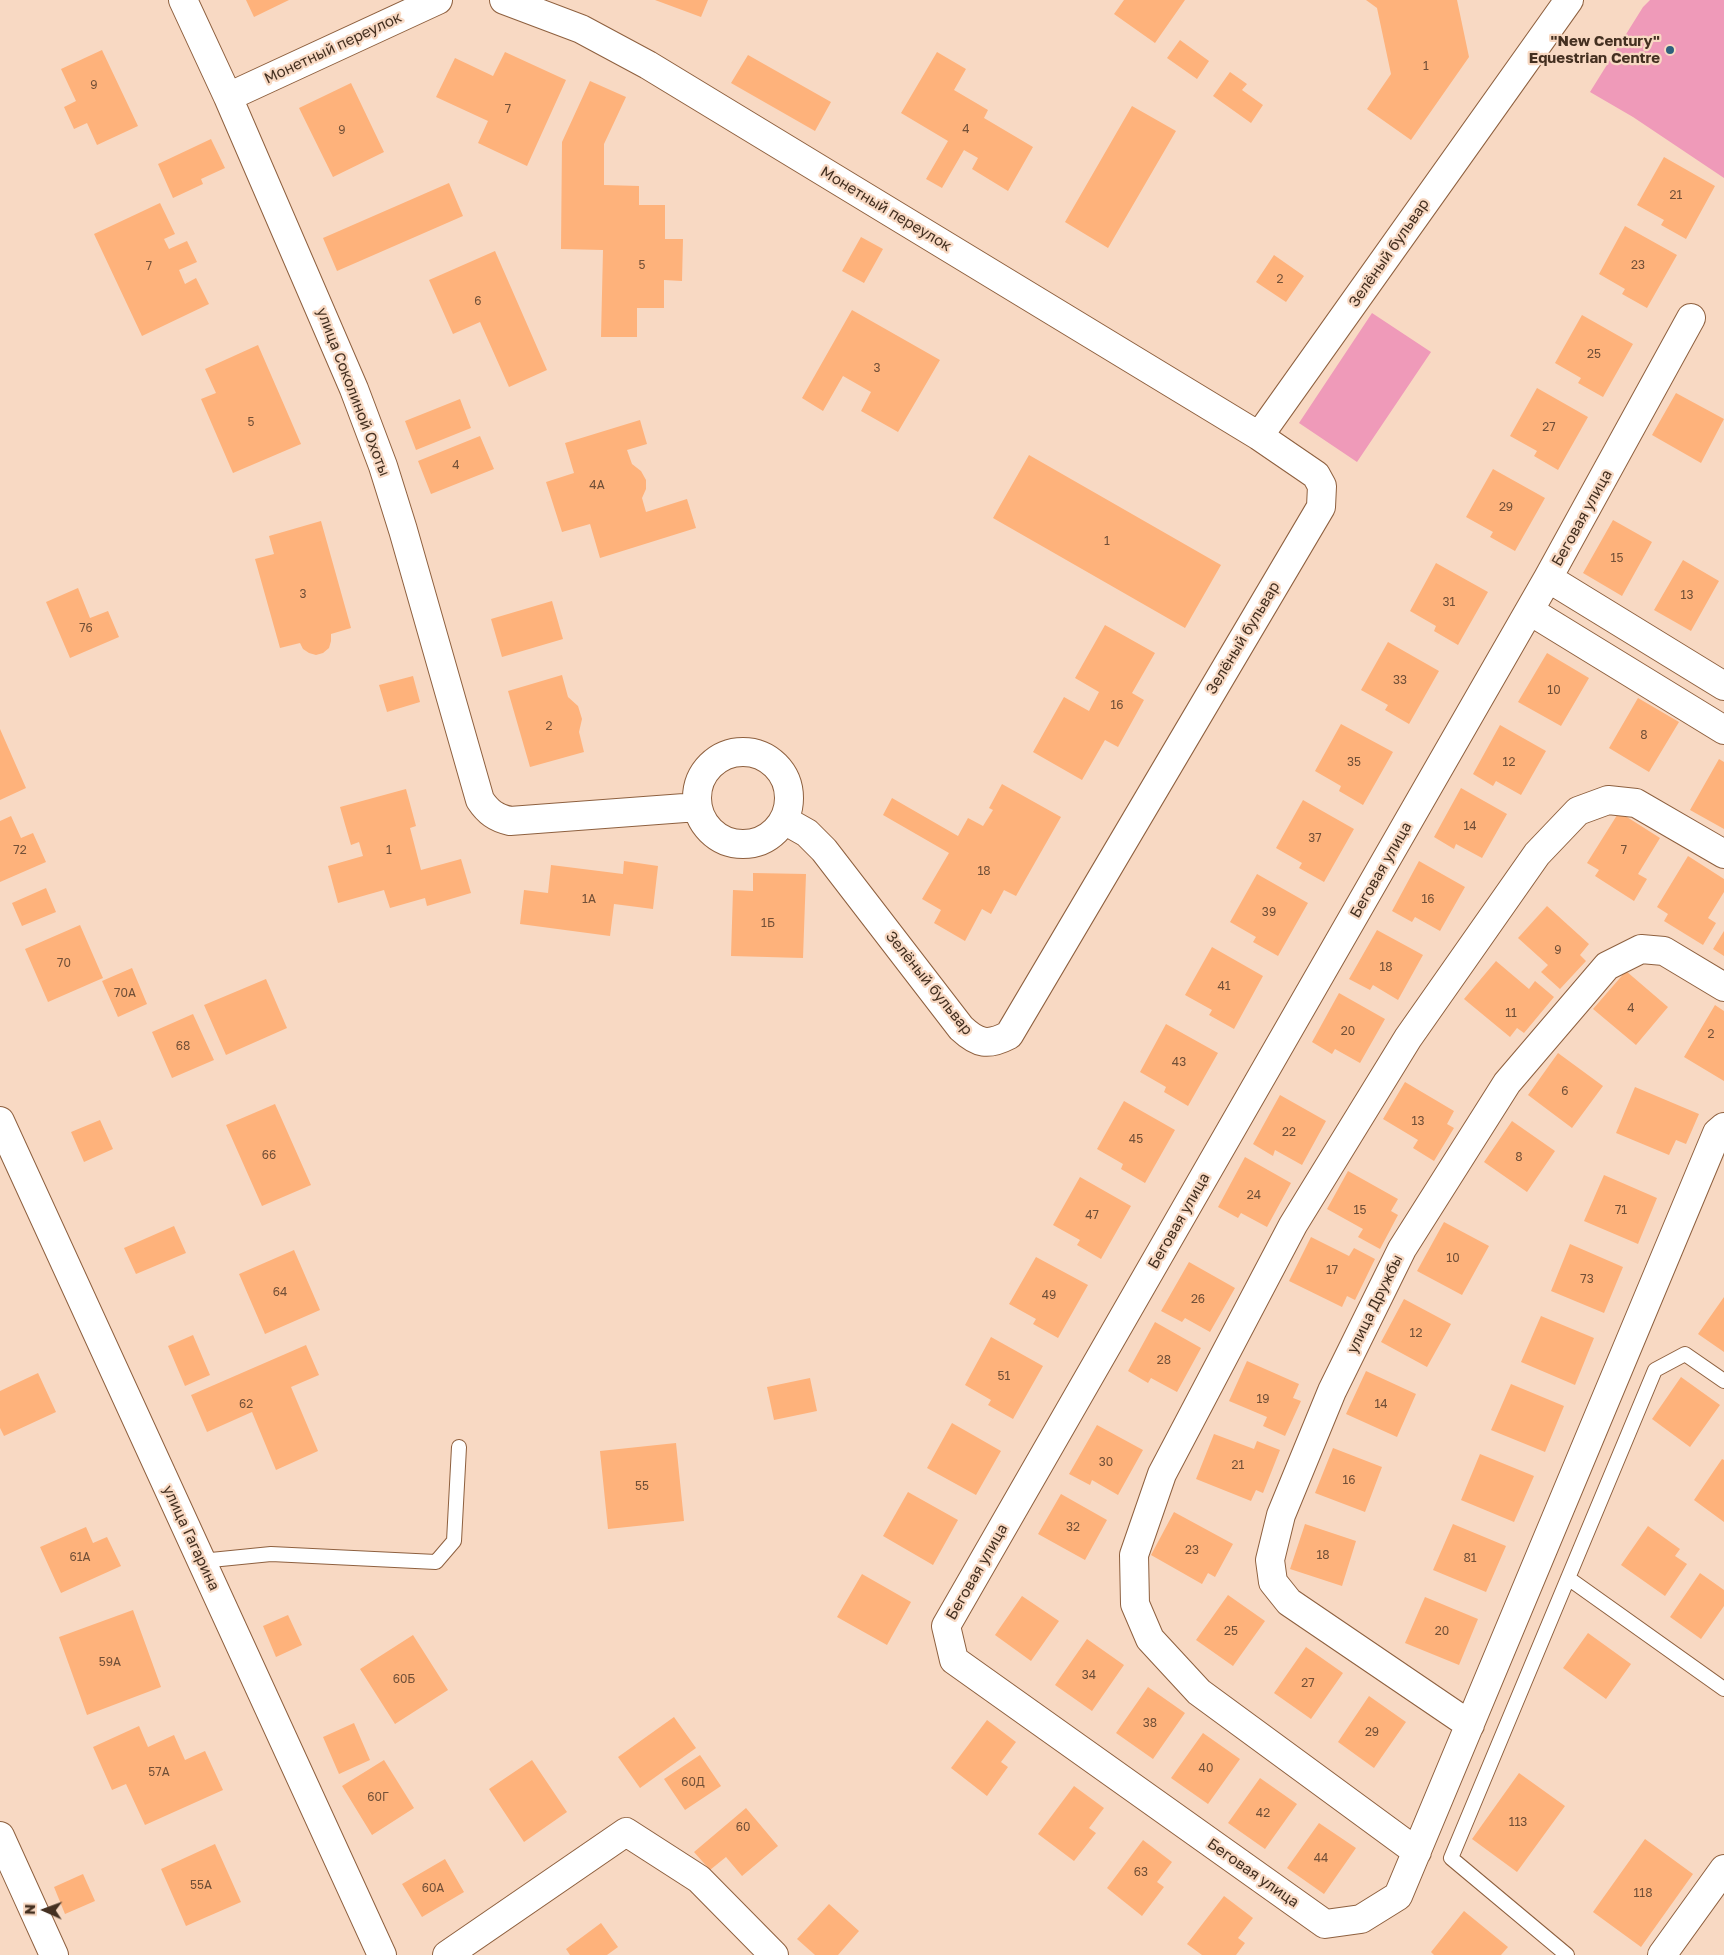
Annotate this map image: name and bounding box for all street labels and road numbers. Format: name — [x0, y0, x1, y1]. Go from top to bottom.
street label: Монетный переулок — [261, 8, 405, 88]
street label: Монетный переулок — [817, 163, 955, 255]
street label: Зелёный бульвар — [1345, 195, 1433, 311]
street label: улица Соколиной Охоты — [313, 305, 393, 479]
street label: Беговая улица — [1548, 467, 1616, 569]
street label: Зелёный бульвар — [1202, 578, 1284, 698]
street label: Беговая улица — [1346, 819, 1416, 921]
street label: Зелёный бульвар — [882, 928, 976, 1038]
street label: Беговая улица — [1144, 1170, 1214, 1272]
street label: улица Дружбы — [1343, 1252, 1407, 1356]
street label: улица Гагарина — [159, 1482, 223, 1594]
street label: Беговая улица — [942, 1521, 1012, 1623]
street label: Беговая улица — [1204, 1835, 1302, 1911]

